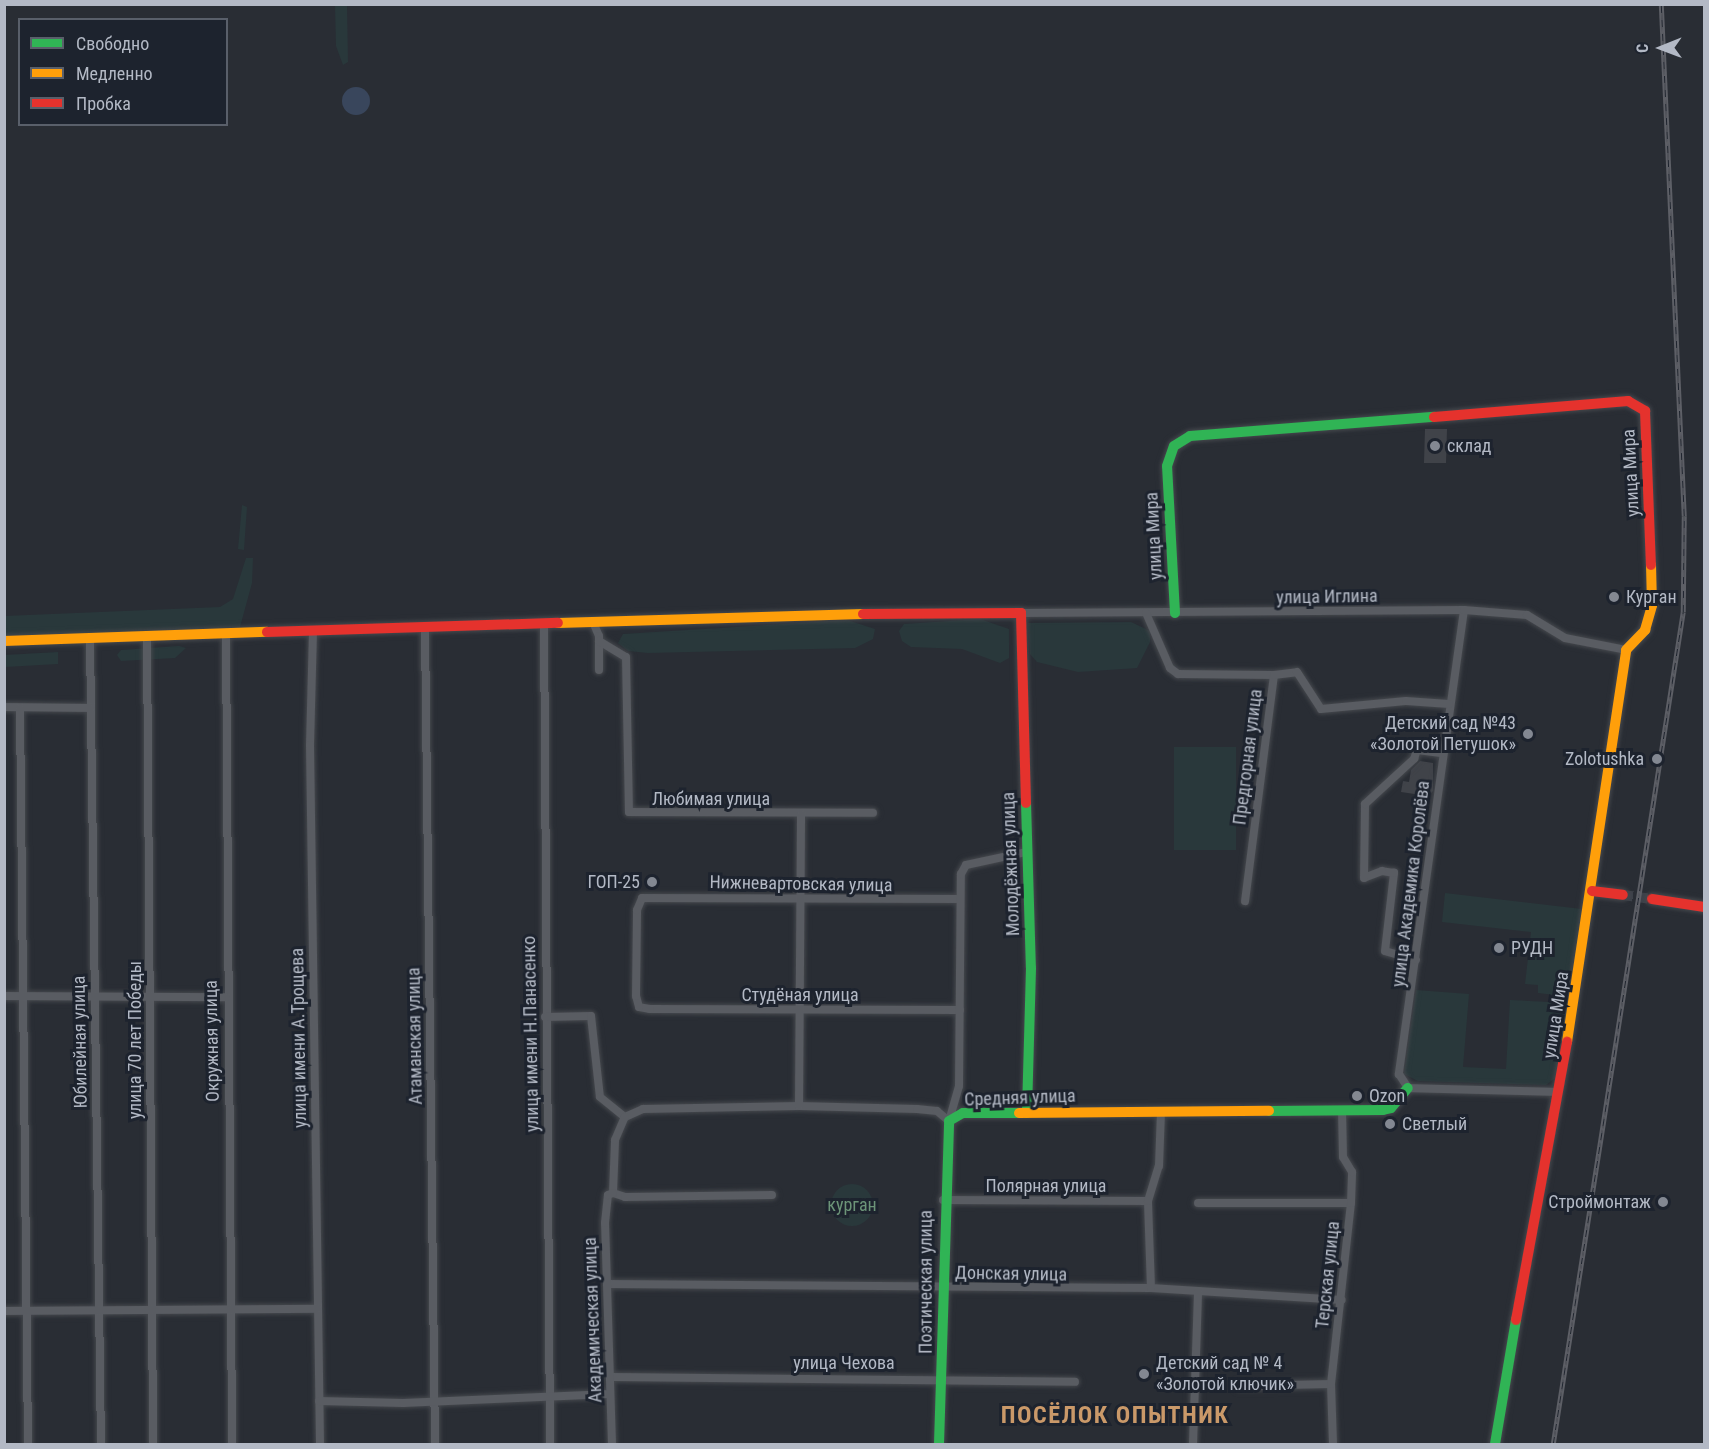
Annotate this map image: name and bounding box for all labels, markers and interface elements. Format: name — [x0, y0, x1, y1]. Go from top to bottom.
legend — [18, 18, 228, 126]
north arrow — [1631, 18, 1691, 78]
text: Свободно — [76, 33, 149, 54]
text: С — [1633, 44, 1652, 53]
text: Медленно — [76, 63, 153, 84]
text: Пробка — [76, 93, 131, 114]
street label: улица Мира — [1618, 429, 1644, 517]
place label: склад — [1447, 435, 1491, 457]
marker: склад — [1428, 439, 1442, 453]
street label: улица Мира — [1141, 492, 1167, 580]
street label: улица Иглина — [1276, 585, 1378, 609]
place label: Курган — [1626, 586, 1677, 608]
marker: Курган — [1607, 590, 1621, 604]
street label: Предгорная улица — [1229, 688, 1267, 826]
place label: Детский сад №43 «Золотой Петушок» — [1370, 713, 1516, 756]
marker: Детский сад №43 «Золотой Петушок» — [1521, 727, 1535, 741]
place label: Zolotushka — [1565, 748, 1644, 770]
marker: Zolotushka — [1648, 750, 1666, 768]
street label: улица Академика Королёва — [1388, 780, 1434, 988]
street label: Любимая улица — [652, 788, 770, 810]
street label: Молодёжная улица — [998, 792, 1024, 936]
place label: ГОП-25 — [588, 871, 640, 893]
street label: Нижневартовская улица — [709, 872, 893, 896]
marker: ГОП-25 — [645, 875, 659, 889]
street label: улица имени Н.Панасенко — [518, 936, 544, 1132]
place label: РУДН — [1511, 937, 1553, 959]
marker: РУДН — [1492, 941, 1506, 955]
street label: улица имени А.Трощева — [287, 948, 311, 1128]
street label: улица 70 лет Победы — [124, 961, 146, 1119]
street label: Атаманская улица — [403, 967, 427, 1105]
street label: улица Мира — [1538, 970, 1574, 1060]
street label: Юбилейная улица — [68, 976, 92, 1108]
street label: Окружная улица — [200, 980, 224, 1102]
street label: Студёная улица — [741, 984, 859, 1006]
street label: Средняя улица — [964, 1085, 1076, 1111]
place label: Ozon — [1369, 1085, 1405, 1107]
marker: Ozon — [1350, 1089, 1364, 1103]
place label: Светлый — [1402, 1113, 1467, 1135]
marker: Светлый — [1383, 1117, 1397, 1131]
street label: Полярная улица — [986, 1175, 1106, 1197]
place label: Строймонтаж — [1548, 1191, 1651, 1213]
park label: курган — [827, 1194, 877, 1216]
marker: Строймонтаж — [1656, 1195, 1670, 1209]
street label: Поэтическая улица — [915, 1210, 937, 1354]
street label: Терская улица — [1312, 1220, 1344, 1330]
street label: Академическая улица — [579, 1237, 607, 1403]
street label: Донская улица — [955, 1262, 1067, 1286]
street label: улица Чехова — [793, 1352, 895, 1374]
place label: Детский сад № 4 «Золотой ключик» — [1156, 1353, 1294, 1396]
marker: Детский сад № 4 «Золотой ключик» — [1137, 1367, 1151, 1381]
district label: ПОСЁЛОК ОПЫТНИК — [1001, 1402, 1229, 1430]

